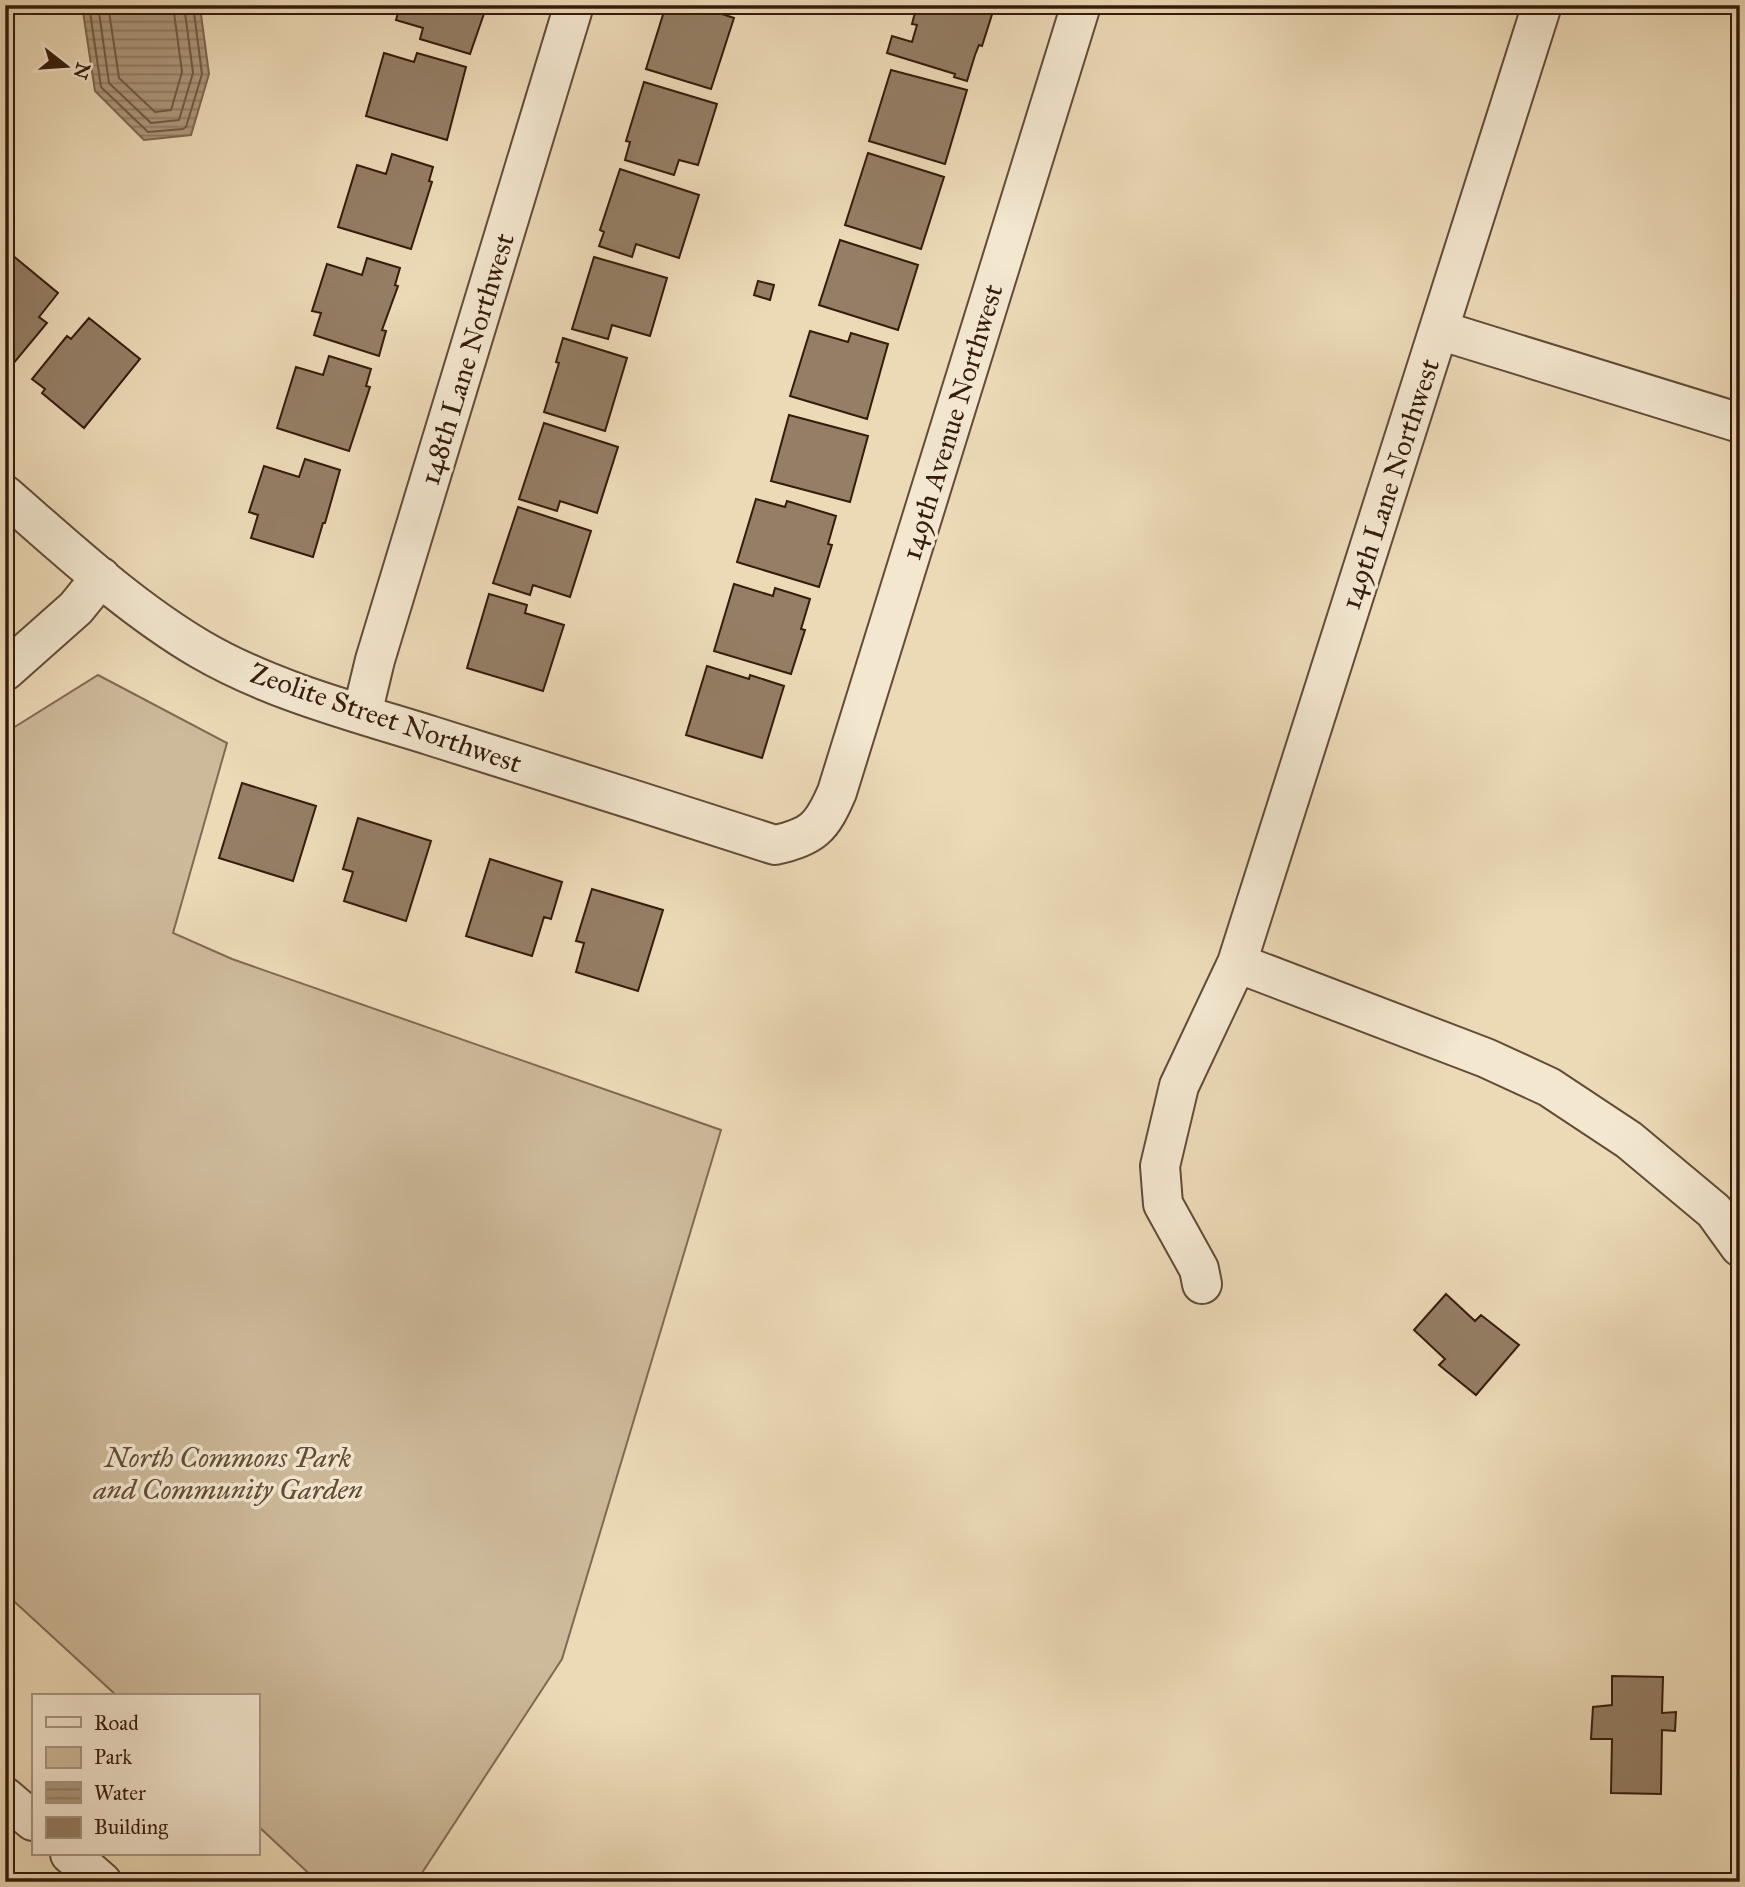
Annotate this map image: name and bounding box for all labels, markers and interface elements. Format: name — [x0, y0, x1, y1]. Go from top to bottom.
north arrow — [32, 32, 102, 102]
text: N — [68, 60, 95, 82]
street label: 148th Lane Northwest — [412, 229, 522, 489]
street label: 149th Avenue Northwest — [893, 280, 1011, 564]
street label: 149th Lane Northwest — [1333, 354, 1447, 614]
street label: Zeolite Street Northwest — [246, 655, 526, 781]
park label: North Commons Park and Community Garden — [92, 1440, 363, 1507]
legend — [32, 1694, 259, 1856]
text: Road — [94, 1710, 139, 1736]
text: Park — [94, 1744, 132, 1770]
text: Water — [94, 1780, 146, 1806]
text: Building — [94, 1814, 168, 1840]

